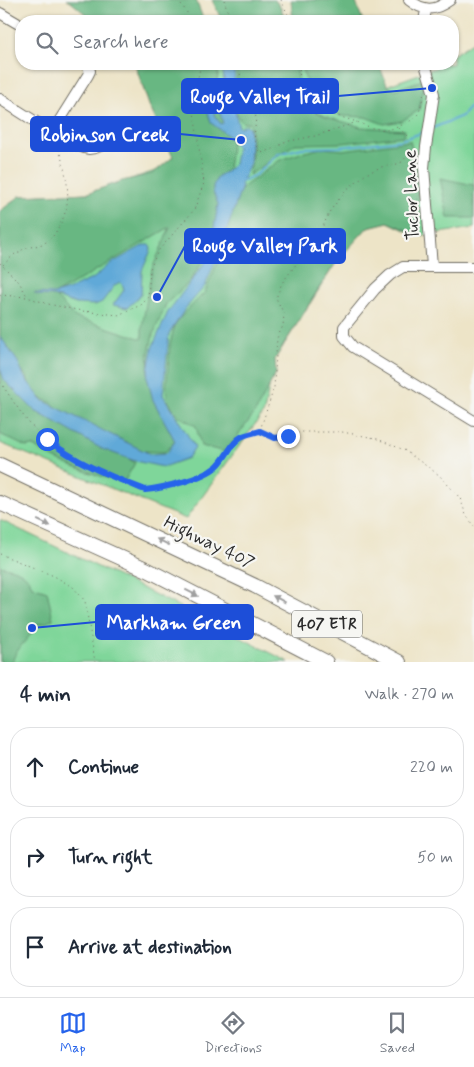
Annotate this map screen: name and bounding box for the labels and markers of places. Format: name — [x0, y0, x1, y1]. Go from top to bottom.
callout: Rouge Valley Trail — [182, 79, 338, 113]
callout: Robinson Creek — [31, 117, 180, 151]
callout: Rouge Valley Park — [185, 229, 345, 263]
callout: Markham Green — [96, 605, 253, 639]

